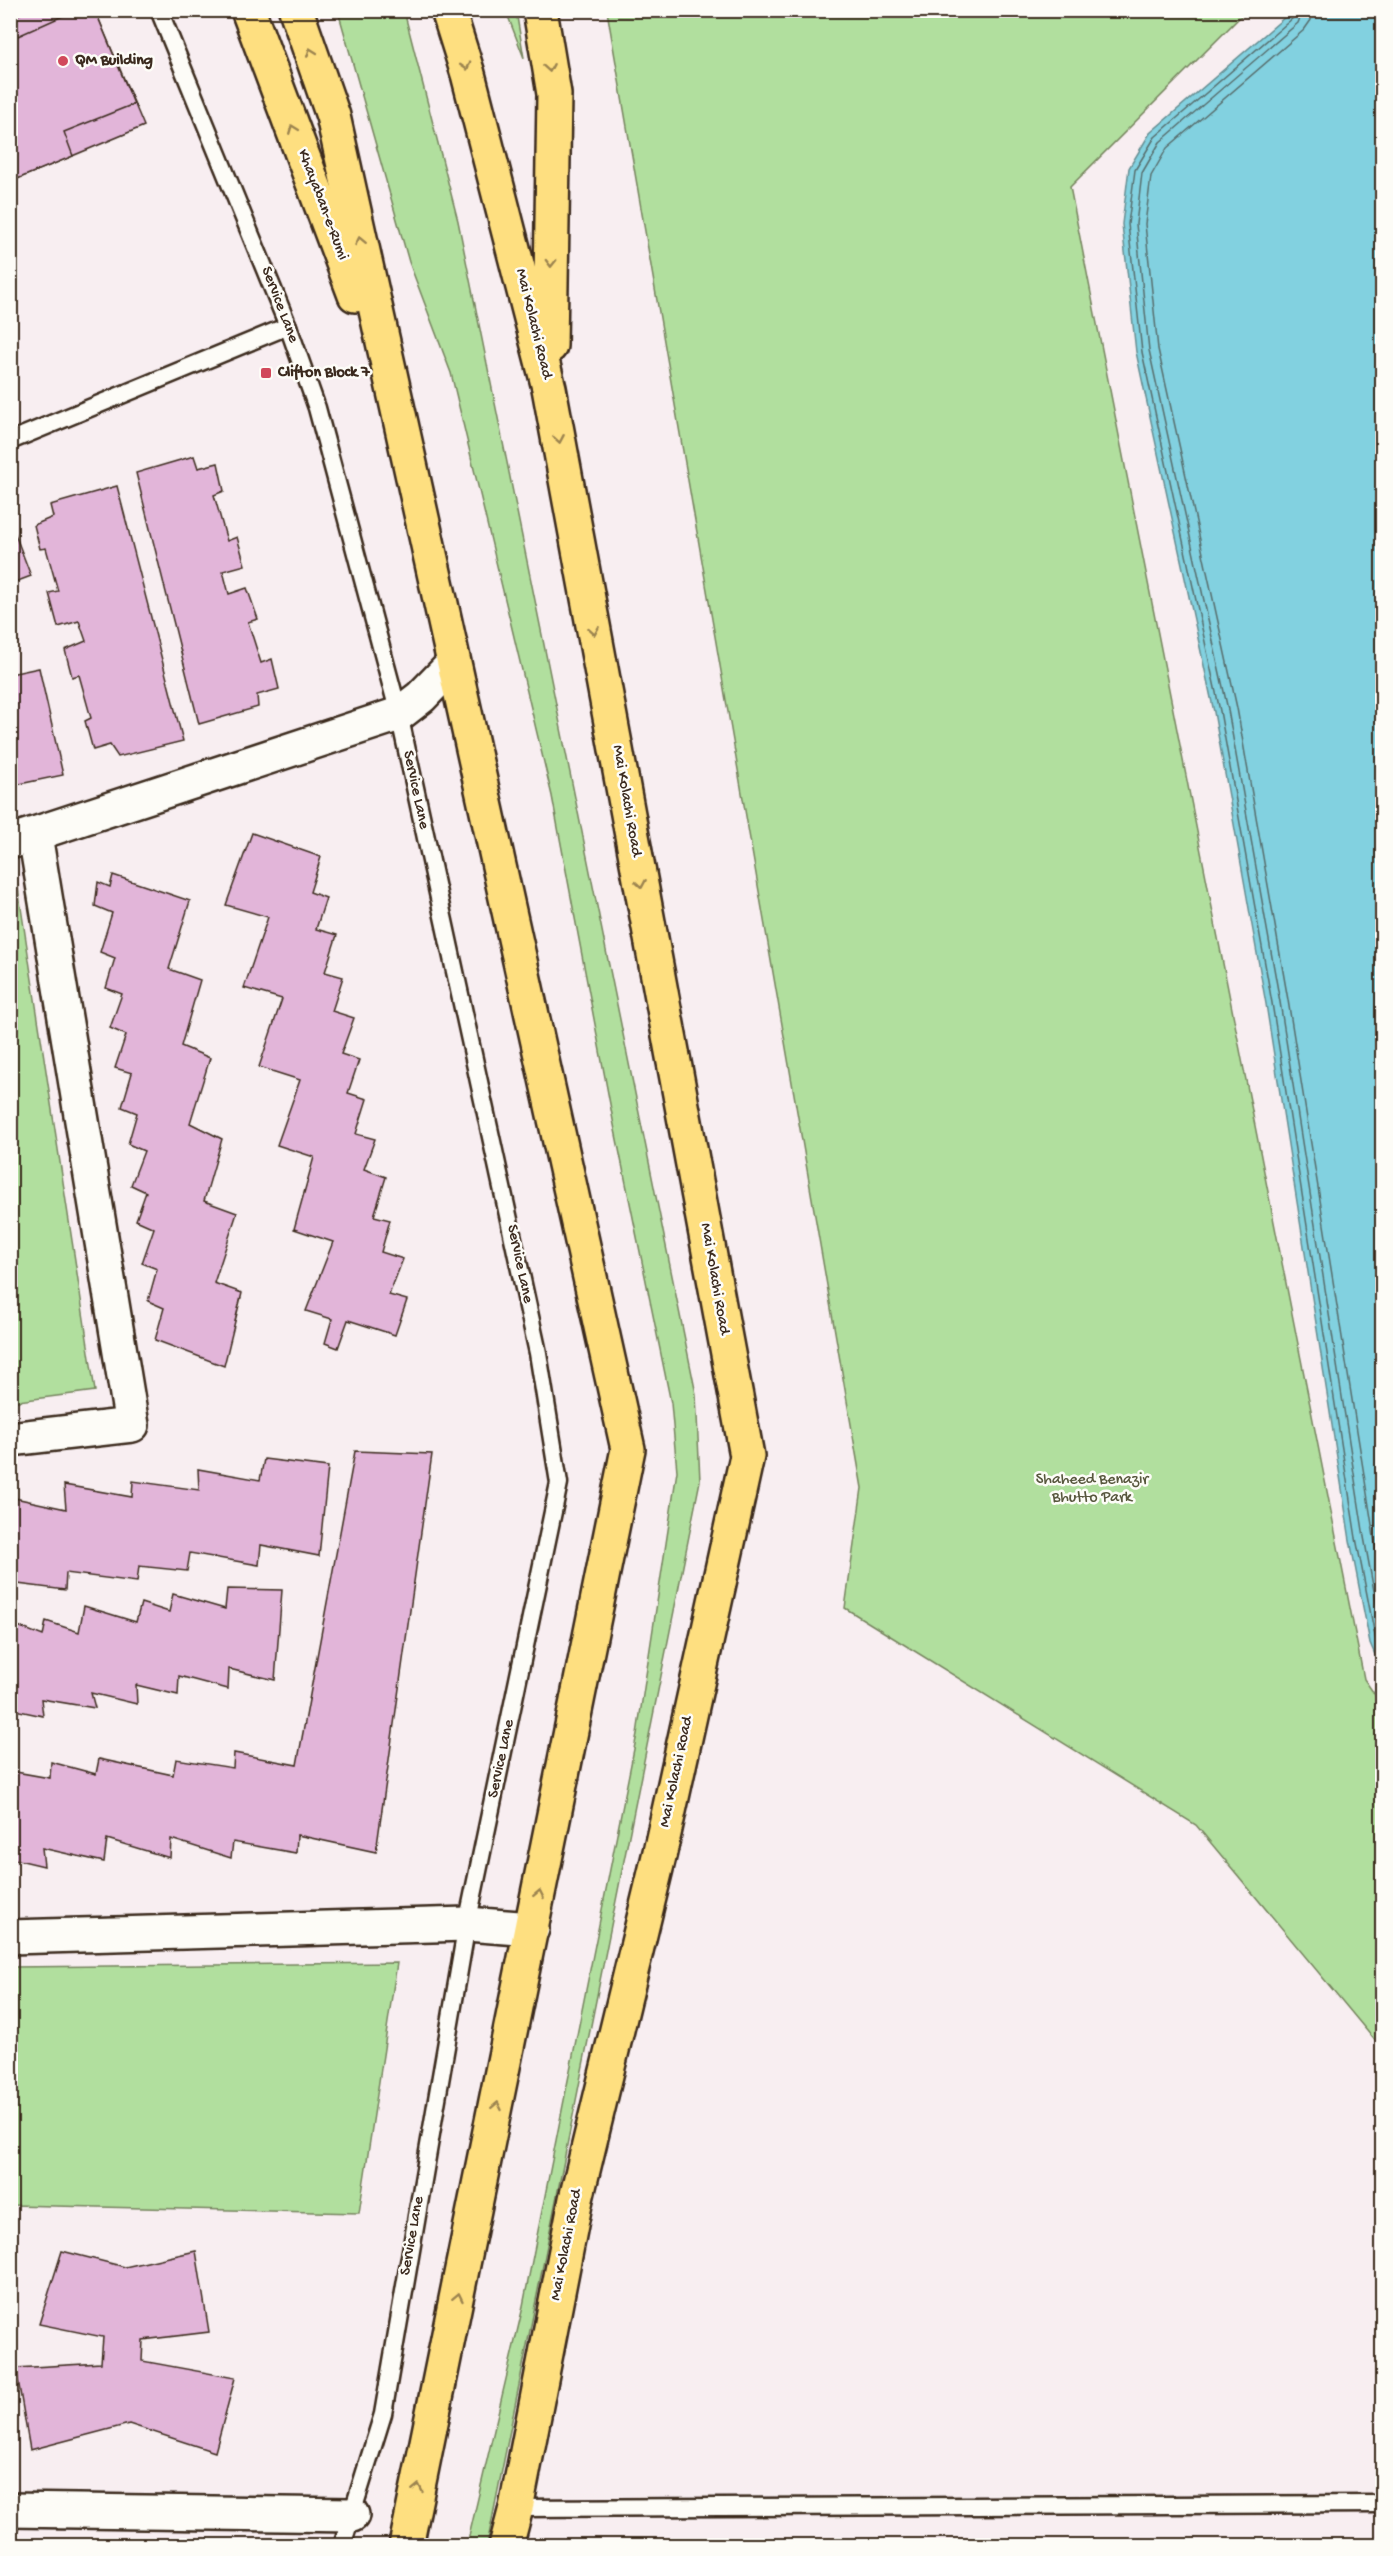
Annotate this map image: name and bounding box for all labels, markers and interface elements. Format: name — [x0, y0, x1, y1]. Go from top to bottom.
one-way arrow — [305, 47, 318, 58]
place label: QM Building — [75, 52, 153, 71]
marker: QM Building — [56, 54, 70, 68]
one-way arrow — [459, 60, 471, 71]
one-way arrow — [543, 64, 555, 73]
one-way arrow — [288, 125, 300, 136]
street label: Khayaban-e-Rumi — [292, 147, 352, 263]
one-way arrow — [355, 236, 368, 246]
one-way arrow — [545, 258, 557, 267]
street label: Service Lane — [256, 264, 302, 346]
street label: Mai Kolachi Road — [510, 267, 556, 383]
place label: Clifton Block 7 — [277, 363, 370, 383]
marker: Clifton Block 7 — [259, 366, 273, 380]
one-way arrow — [552, 433, 565, 443]
one-way arrow — [587, 625, 600, 635]
street label: Mai Kolachi Road — [607, 744, 645, 860]
street label: Service Lane — [397, 749, 433, 832]
one-way arrow — [634, 879, 647, 889]
street label: Mai Kolachi Road — [695, 1222, 733, 1338]
street label: Service Lane — [501, 1223, 537, 1306]
park label: Shaheed Benazir Bhutto Park — [1036, 1471, 1149, 1508]
street label: Mai Kolachi Road — [656, 1713, 698, 1829]
street label: Service Lane — [484, 1717, 520, 1800]
one-way arrow — [532, 1890, 545, 1900]
one-way arrow — [490, 2101, 503, 2111]
street label: Mai Kolachi Road — [547, 2186, 587, 2302]
street label: Service Lane — [397, 2194, 429, 2277]
one-way arrow — [451, 2293, 464, 2303]
one-way arrow — [411, 2483, 424, 2493]

